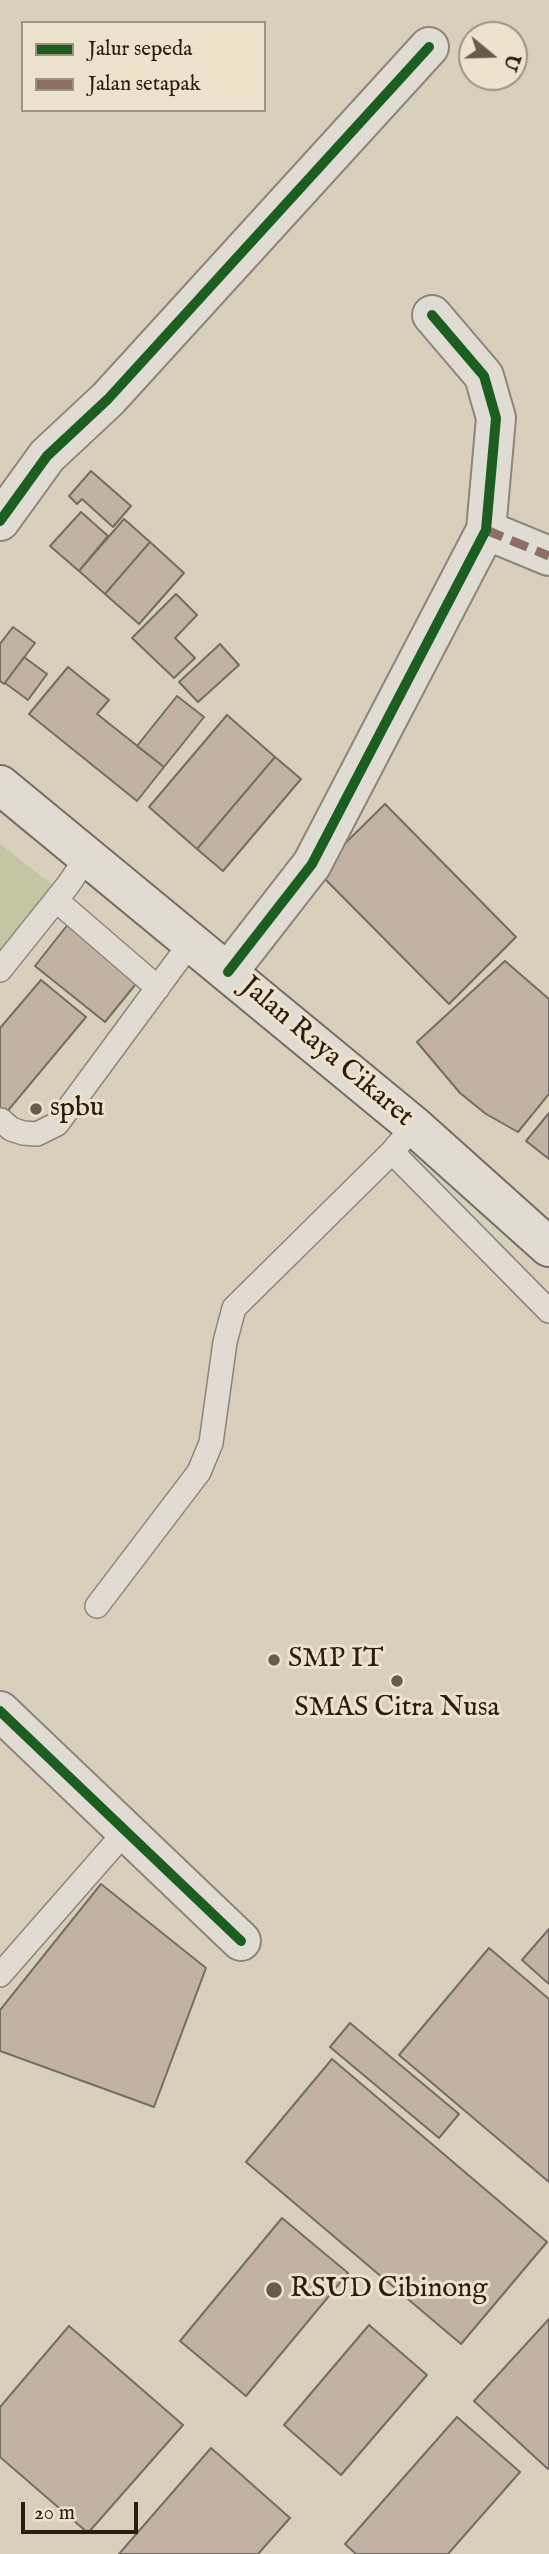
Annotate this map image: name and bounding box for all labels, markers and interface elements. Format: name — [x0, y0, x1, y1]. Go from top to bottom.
legend — [21, 21, 266, 112]
north arrow — [458, 21, 528, 91]
text: Jalur sepeda — [88, 36, 192, 63]
text: U — [497, 51, 525, 74]
text: Jalan setapak — [88, 71, 201, 98]
street label: Jalan Raya Cikaret — [233, 971, 419, 1135]
place label: spbu — [50, 1092, 104, 1126]
marker: spbu — [28, 1101, 44, 1117]
place label: SMP IT — [288, 1643, 383, 1677]
marker: SMP IT — [266, 1652, 282, 1668]
marker: SMAS Citra Nusa — [389, 1673, 405, 1689]
place label: SMAS Citra Nusa — [294, 1692, 500, 1726]
place label: RSUD Cibinong — [290, 2273, 487, 2307]
marker: RSUD Cibinong — [264, 2280, 284, 2300]
scale bar — [24, 2488, 142, 2532]
text: 20 m — [34, 2500, 75, 2527]

